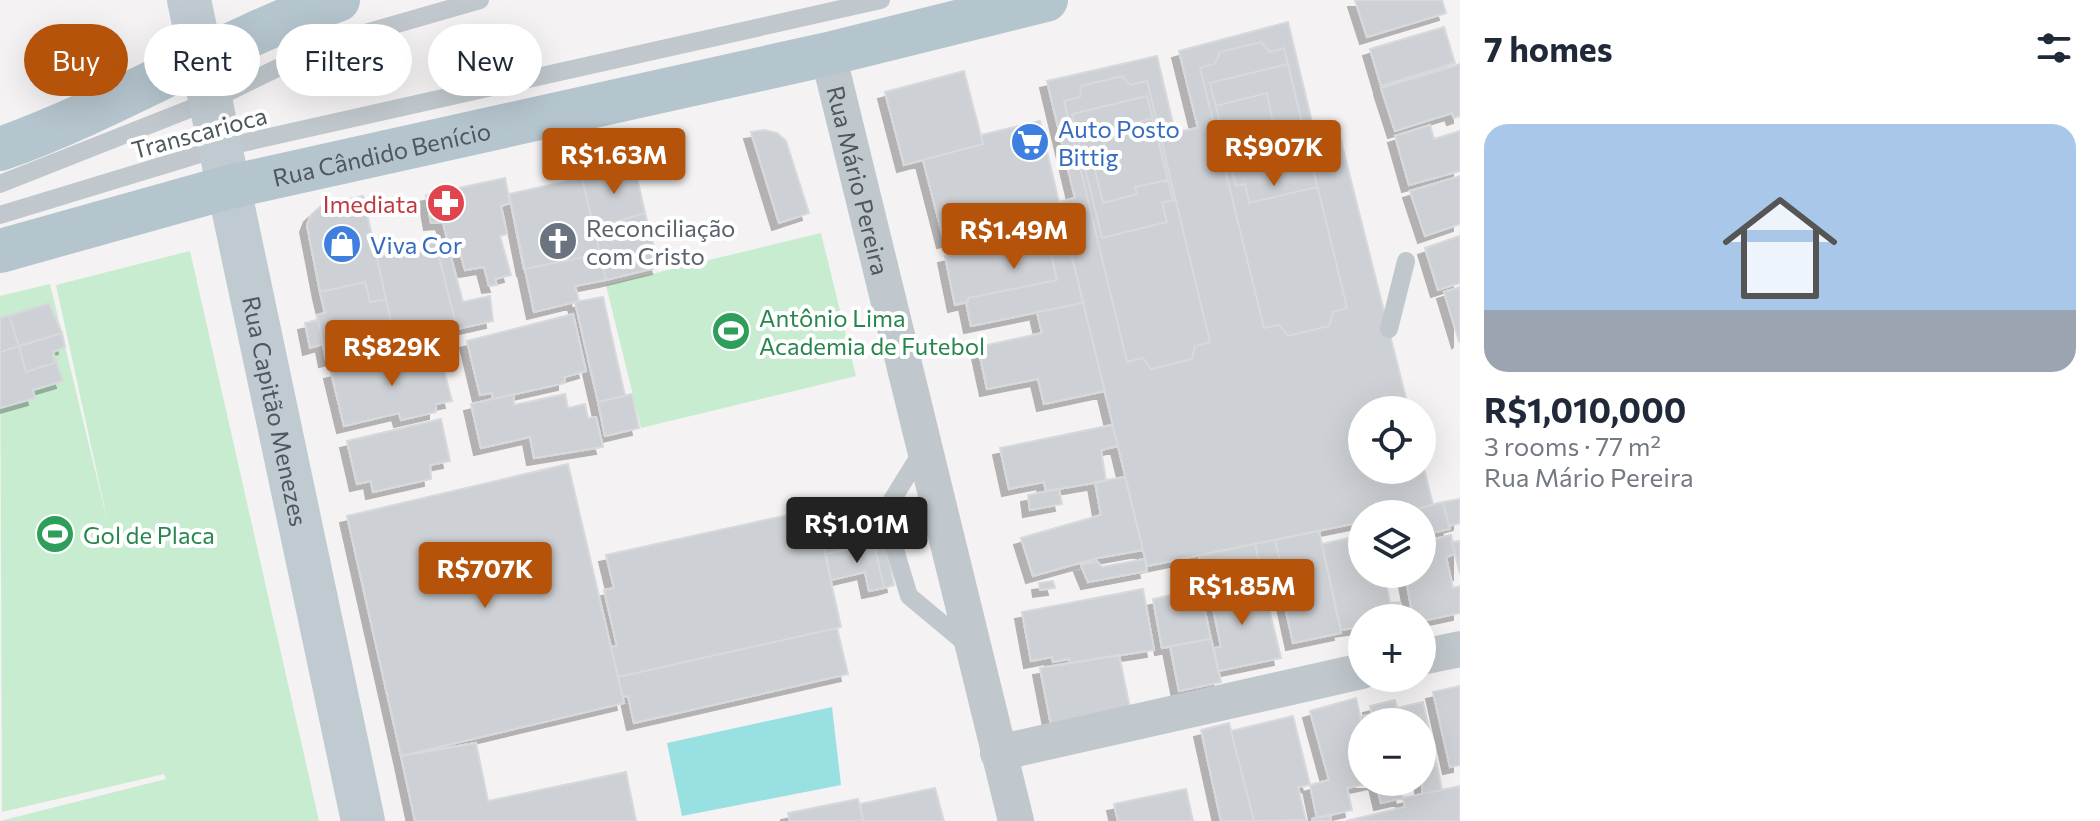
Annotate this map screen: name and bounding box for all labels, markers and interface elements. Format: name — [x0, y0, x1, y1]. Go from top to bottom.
chip: Buy — [24, 24, 128, 96]
chip: Rent — [144, 24, 260, 96]
chip: Filters — [276, 24, 412, 96]
chip: New — [428, 24, 542, 96]
icon: filters — [2032, 26, 2076, 70]
text: 7 homes — [1484, 27, 1613, 69]
street label: Rua Mário Pereira — [822, 83, 896, 278]
street label: Transcarioca — [128, 100, 270, 164]
place label: Auto Posto Bittig — [1058, 114, 1180, 171]
street label: Rua Cândido Benício — [270, 115, 493, 191]
pin: R$907K — [1209, 120, 1339, 188]
supermarket icon: Auto Posto Bittig — [1009, 121, 1051, 163]
pin: R$1.63M — [540, 128, 688, 196]
text: R$907K — [1225, 130, 1323, 161]
text: R$1.63M — [560, 138, 668, 169]
icon: home — [1708, 176, 1852, 320]
pharmacy icon: Imediata — [425, 182, 467, 224]
place label: Imediata — [323, 189, 418, 218]
pin: R$1.49M — [940, 203, 1088, 271]
place label: Reconciliação com Cristo — [586, 213, 735, 270]
text: R$1.49M — [960, 213, 1068, 244]
church icon: Reconciliação com Cristo — [537, 220, 579, 262]
shop icon: Viva Cor — [321, 223, 363, 265]
place label: Viva Cor — [370, 230, 463, 259]
street label: Rua Capitão Menezes — [238, 293, 315, 529]
place label: Antônio Lima Academia de Futebol — [759, 303, 985, 360]
sports icon: Antônio Lima Academia de Futebol — [710, 310, 752, 352]
pin: R$829K — [327, 320, 457, 388]
text: R$829K — [343, 330, 441, 361]
text: R$1,010,000 — [1484, 388, 1686, 430]
map controls — [1348, 396, 1436, 796]
button: locate — [1348, 396, 1436, 484]
text: 3 rooms · 77 m² — [1484, 430, 1661, 461]
text: Rua Mário Pereira — [1484, 461, 1694, 492]
pin: R$1.01M — [783, 497, 931, 565]
button: layers — [1348, 500, 1436, 588]
text: R$1.01M — [804, 507, 910, 538]
sports icon: Gol de Placa — [34, 513, 76, 555]
place label: Gol de Placa — [83, 520, 215, 549]
pin: R$707K — [420, 542, 550, 610]
text: R$707K — [437, 552, 533, 583]
pin: R$1.85M — [1168, 559, 1316, 627]
text: R$1.85M — [1188, 569, 1296, 600]
button: + — [1348, 604, 1436, 692]
button: − — [1348, 708, 1436, 796]

